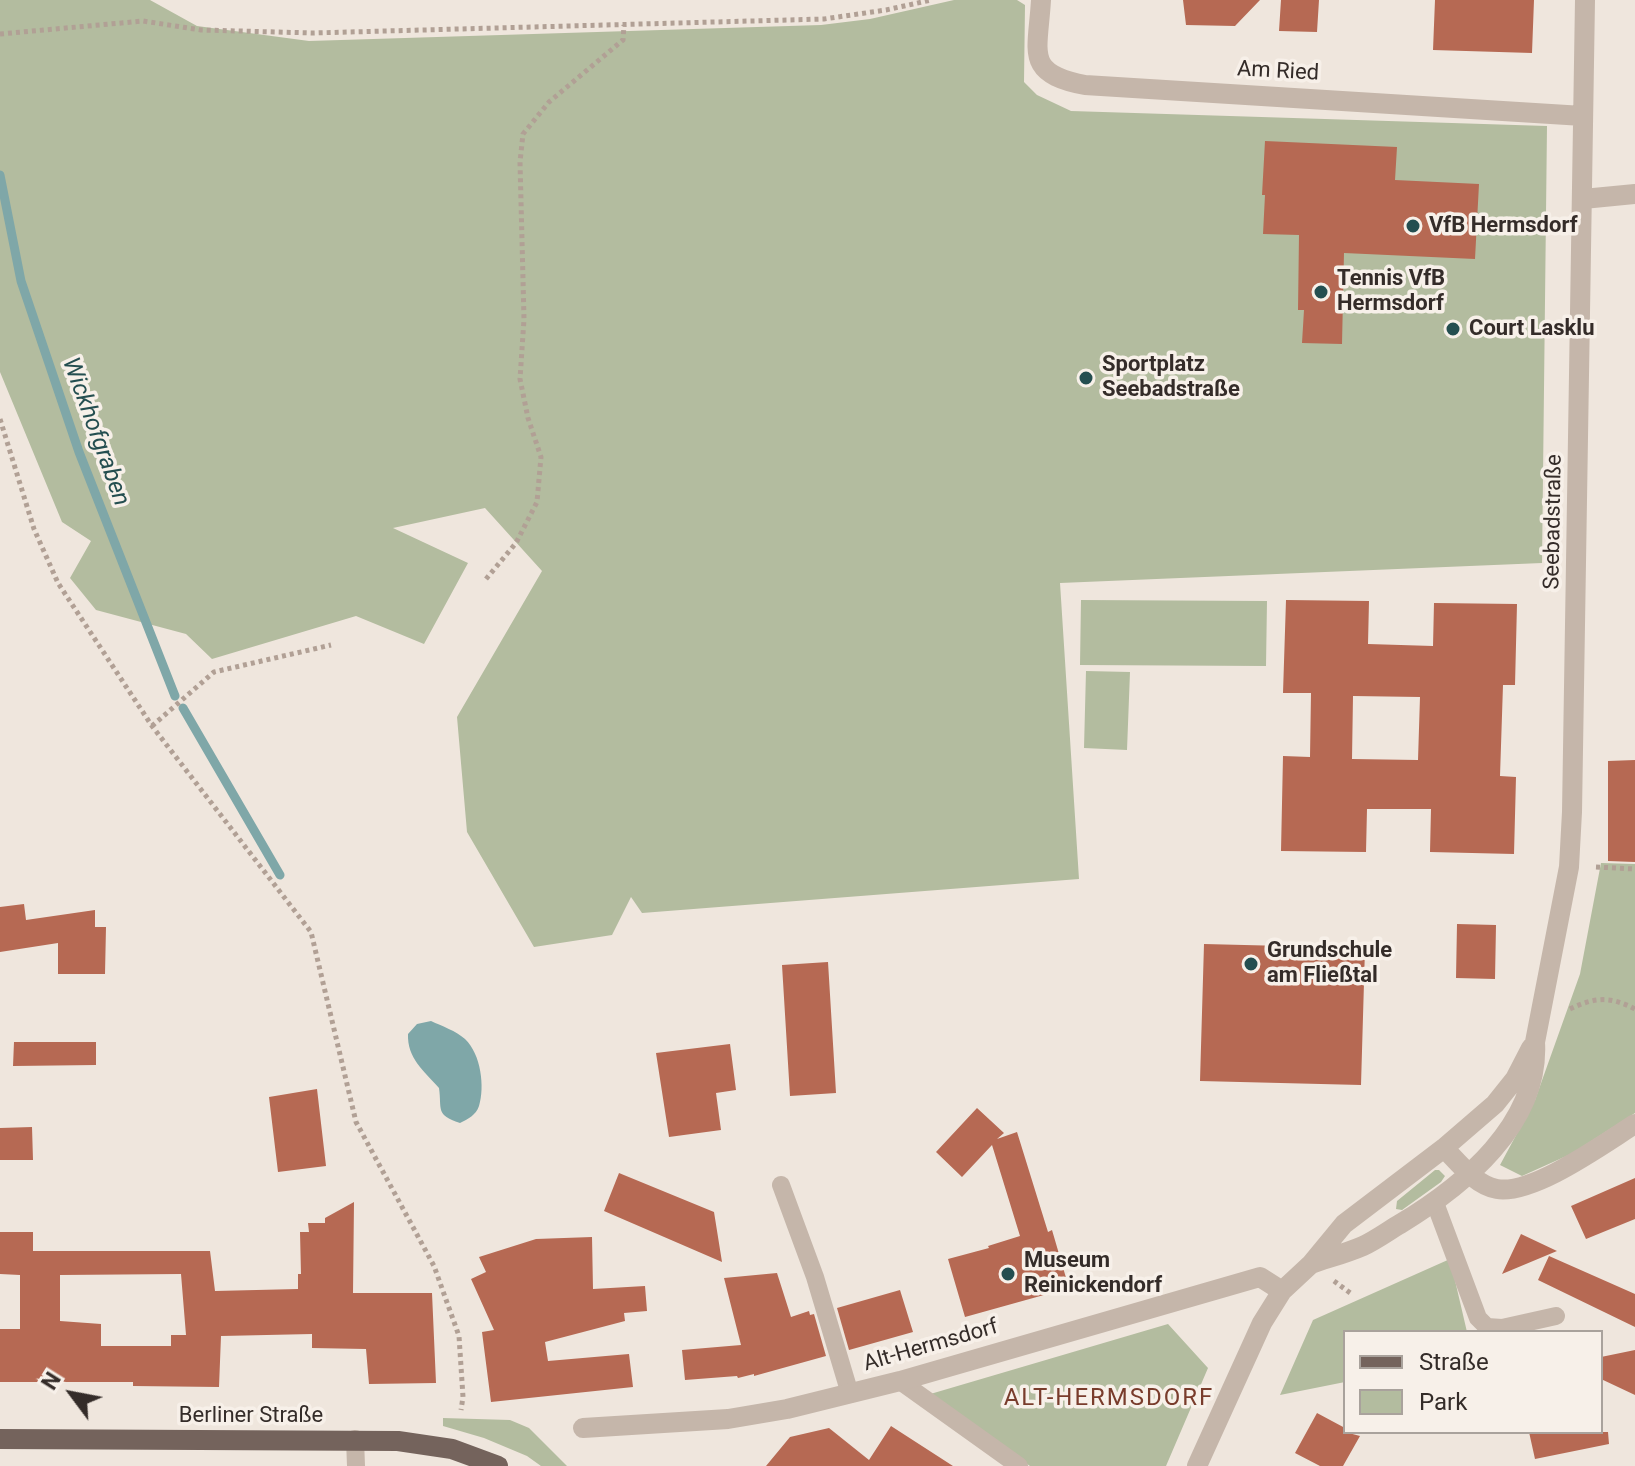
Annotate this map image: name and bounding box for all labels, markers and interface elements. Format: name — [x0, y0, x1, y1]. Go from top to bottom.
street label: Am Ried — [1236, 57, 1320, 87]
place label: VfB Hermsdorf — [1429, 213, 1578, 239]
marker: VfB Hermsdorf — [1404, 217, 1422, 235]
place label: Tennis VfB Hermsdorf — [1337, 266, 1445, 318]
marker: Tennis VfB Hermsdorf — [1312, 283, 1330, 301]
place label: Court Lasklu — [1469, 316, 1595, 342]
marker: Court Lasklu — [1444, 320, 1462, 338]
place label: Sportplatz Seebadstraße — [1102, 352, 1240, 404]
water label: Wickhofgraben — [55, 354, 135, 510]
marker: Sportplatz Seebadstraße — [1077, 369, 1095, 387]
street label: Seebadstraße — [1540, 454, 1568, 590]
place label: Grundschule am Fließtal — [1267, 938, 1392, 990]
marker: Grundschule am Fließtal — [1242, 955, 1260, 973]
place label: Museum Reinickendorf — [1024, 1248, 1162, 1300]
marker: Museum Reinickendorf — [999, 1265, 1017, 1283]
street label: Alt-Hermsdorf — [861, 1314, 1001, 1378]
legend — [1343, 1330, 1603, 1434]
text: Straße — [1419, 1348, 1489, 1376]
north arrow — [32, 1354, 112, 1434]
text: N — [37, 1368, 66, 1394]
district label: ALT-HERMSDORF — [1004, 1385, 1214, 1413]
text: Park — [1419, 1388, 1467, 1416]
street label: Berliner Straße — [179, 1403, 323, 1429]

